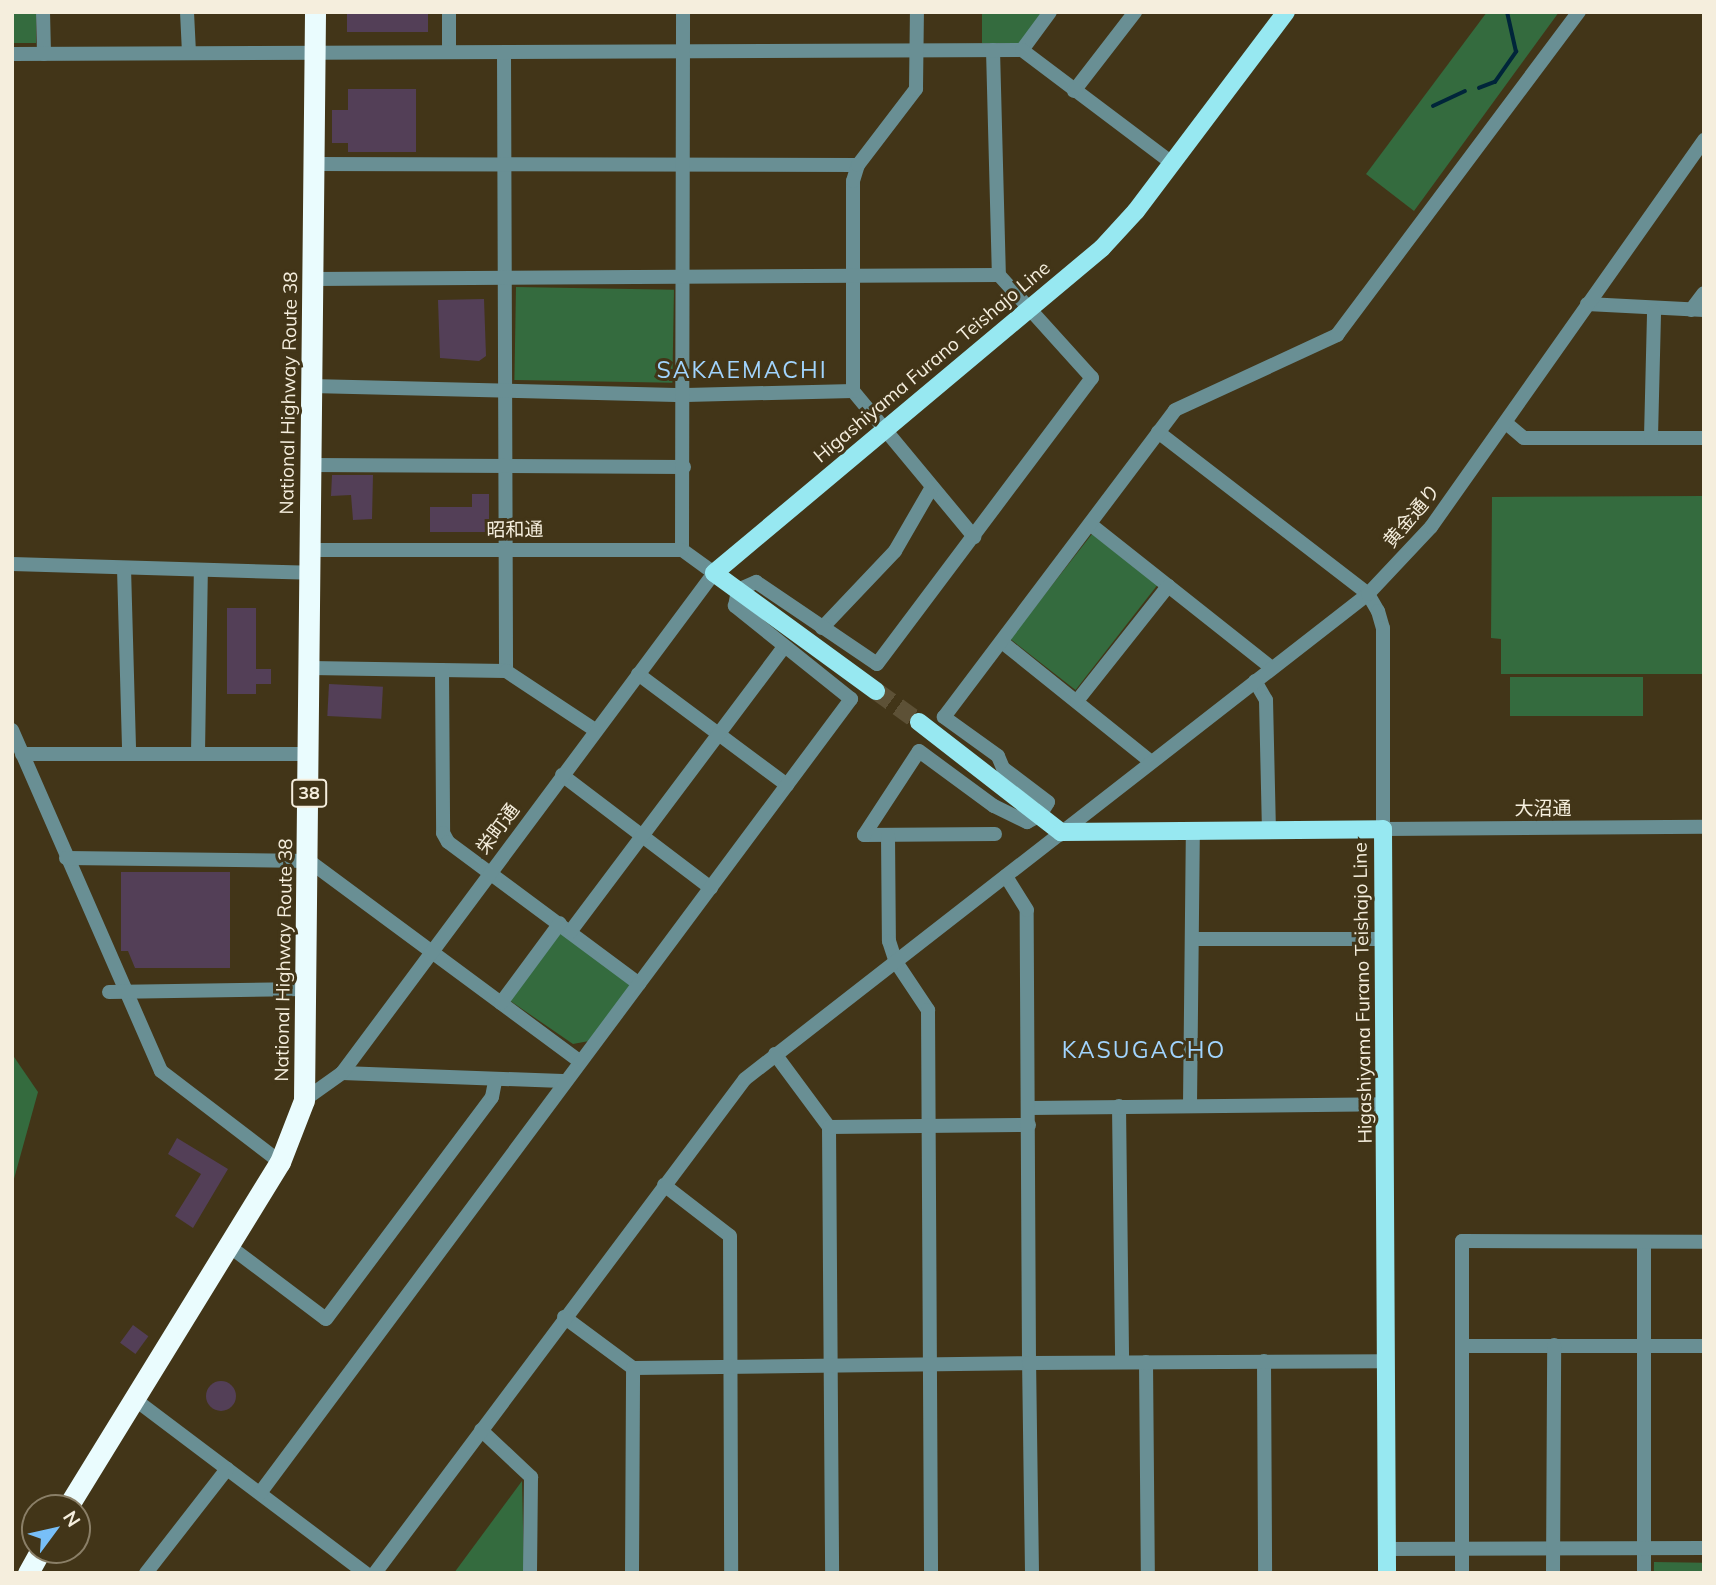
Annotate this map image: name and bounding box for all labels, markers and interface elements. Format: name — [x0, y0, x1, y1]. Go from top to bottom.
street label: Higashiyama Furano Teishajo Line — [809, 256, 1055, 468]
street label: National Highway Route 38 — [275, 271, 303, 515]
district label: SAKAEMACHI — [658, 356, 826, 384]
street label: 黄金通り — [1379, 480, 1445, 552]
street label: 昭和通 — [486, 518, 544, 542]
road number: 38 — [290, 778, 328, 808]
street label: 大沼通 — [1515, 798, 1571, 820]
street label: 栄町通 — [472, 799, 524, 859]
street label: National Highway Route 38 — [270, 838, 298, 1082]
street label: Higashiyama Furano Teishajo Line — [1349, 842, 1377, 1144]
district label: KASUGACHO — [1063, 1036, 1225, 1064]
north arrow — [21, 1494, 91, 1564]
text: N — [58, 1506, 86, 1531]

